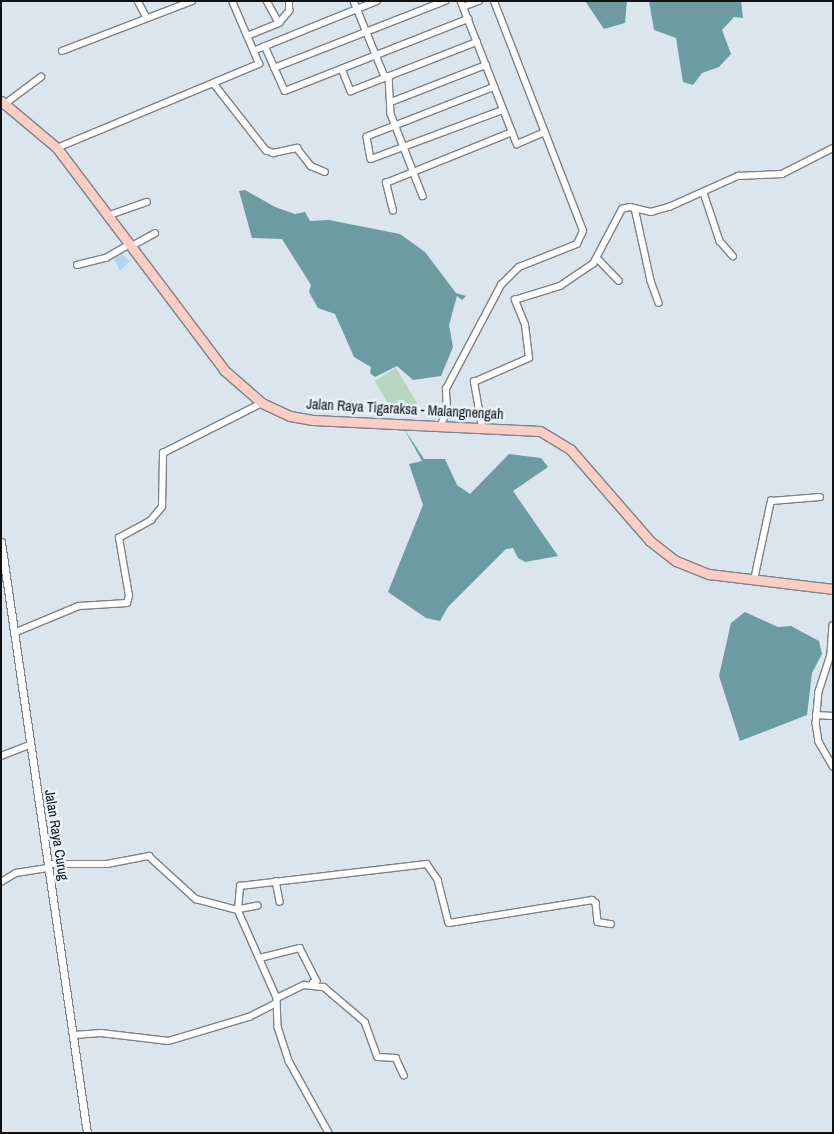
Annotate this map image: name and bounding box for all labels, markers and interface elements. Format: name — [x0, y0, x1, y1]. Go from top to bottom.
street label: Jalan Raya Tigaraksa - Malangnengah — [306, 395, 504, 423]
street label: Jalan Raya Curug — [42, 788, 72, 882]

